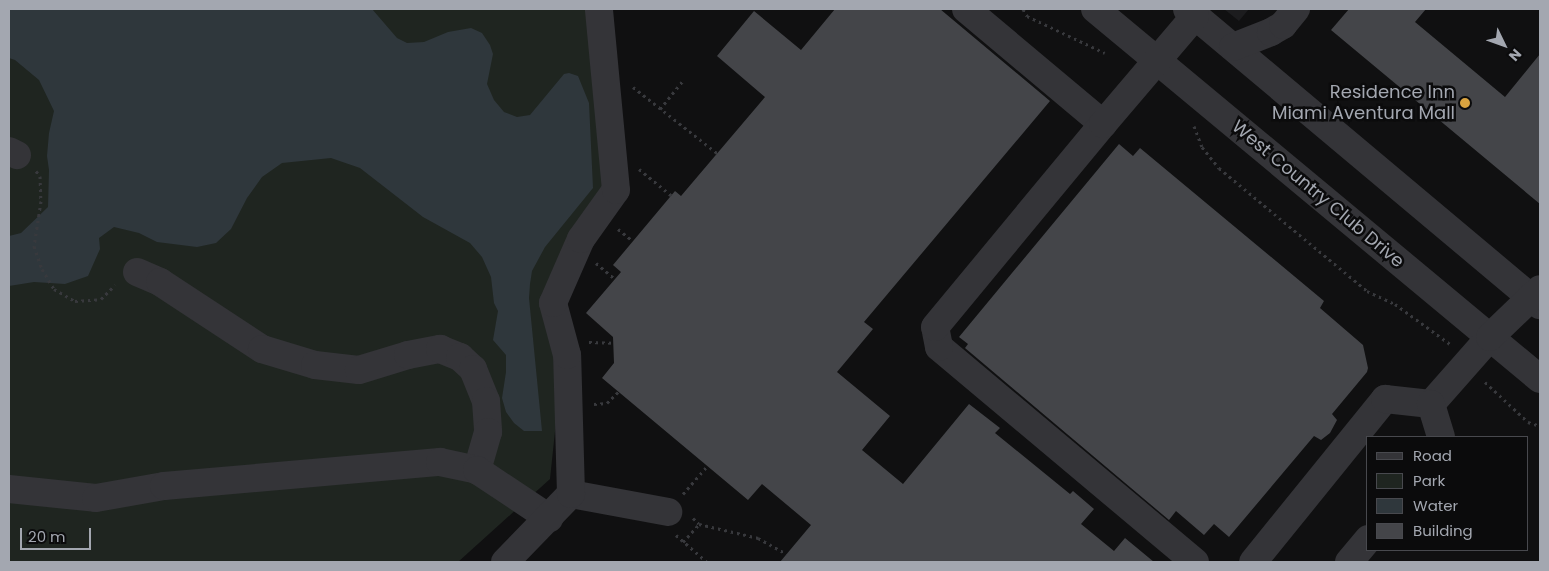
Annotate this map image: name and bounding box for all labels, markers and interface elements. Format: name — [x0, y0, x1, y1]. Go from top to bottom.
north arrow — [1479, 20, 1529, 70]
text: N — [1504, 44, 1526, 66]
place label: Residence Inn Miami Aventura Mall — [1272, 82, 1455, 125]
marker: Residence Inn Miami Aventura Mall — [1459, 97, 1471, 109]
street label: West Country Club Drive — [1228, 116, 1408, 272]
legend — [1366, 436, 1529, 551]
text: Road — [1413, 445, 1452, 466]
text: Park — [1413, 470, 1445, 491]
text: Water — [1413, 495, 1458, 516]
scale bar — [22, 518, 94, 550]
text: Building — [1413, 520, 1473, 541]
text: 20 m — [28, 526, 66, 547]

